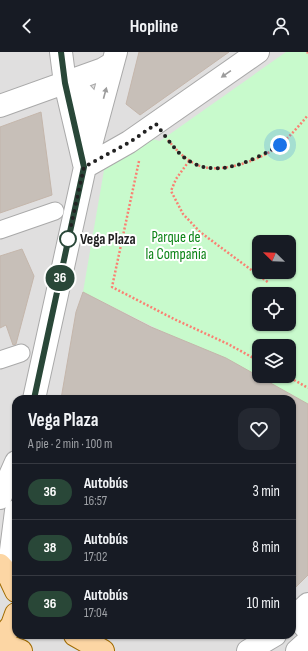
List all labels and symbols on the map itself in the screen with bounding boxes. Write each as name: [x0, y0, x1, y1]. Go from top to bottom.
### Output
one-way arrow: [221, 70, 231, 78]
one-way arrow: [102, 87, 108, 99]
your location: [270, 135, 290, 155]
park label: Parque de la Compañía: [146, 228, 207, 264]
marker: Vega Plaza: [59, 230, 77, 248]
place label: Vega Plaza: [80, 230, 136, 249]
north arrow: [252, 235, 296, 279]
line badge: 36: [42, 265, 78, 291]

